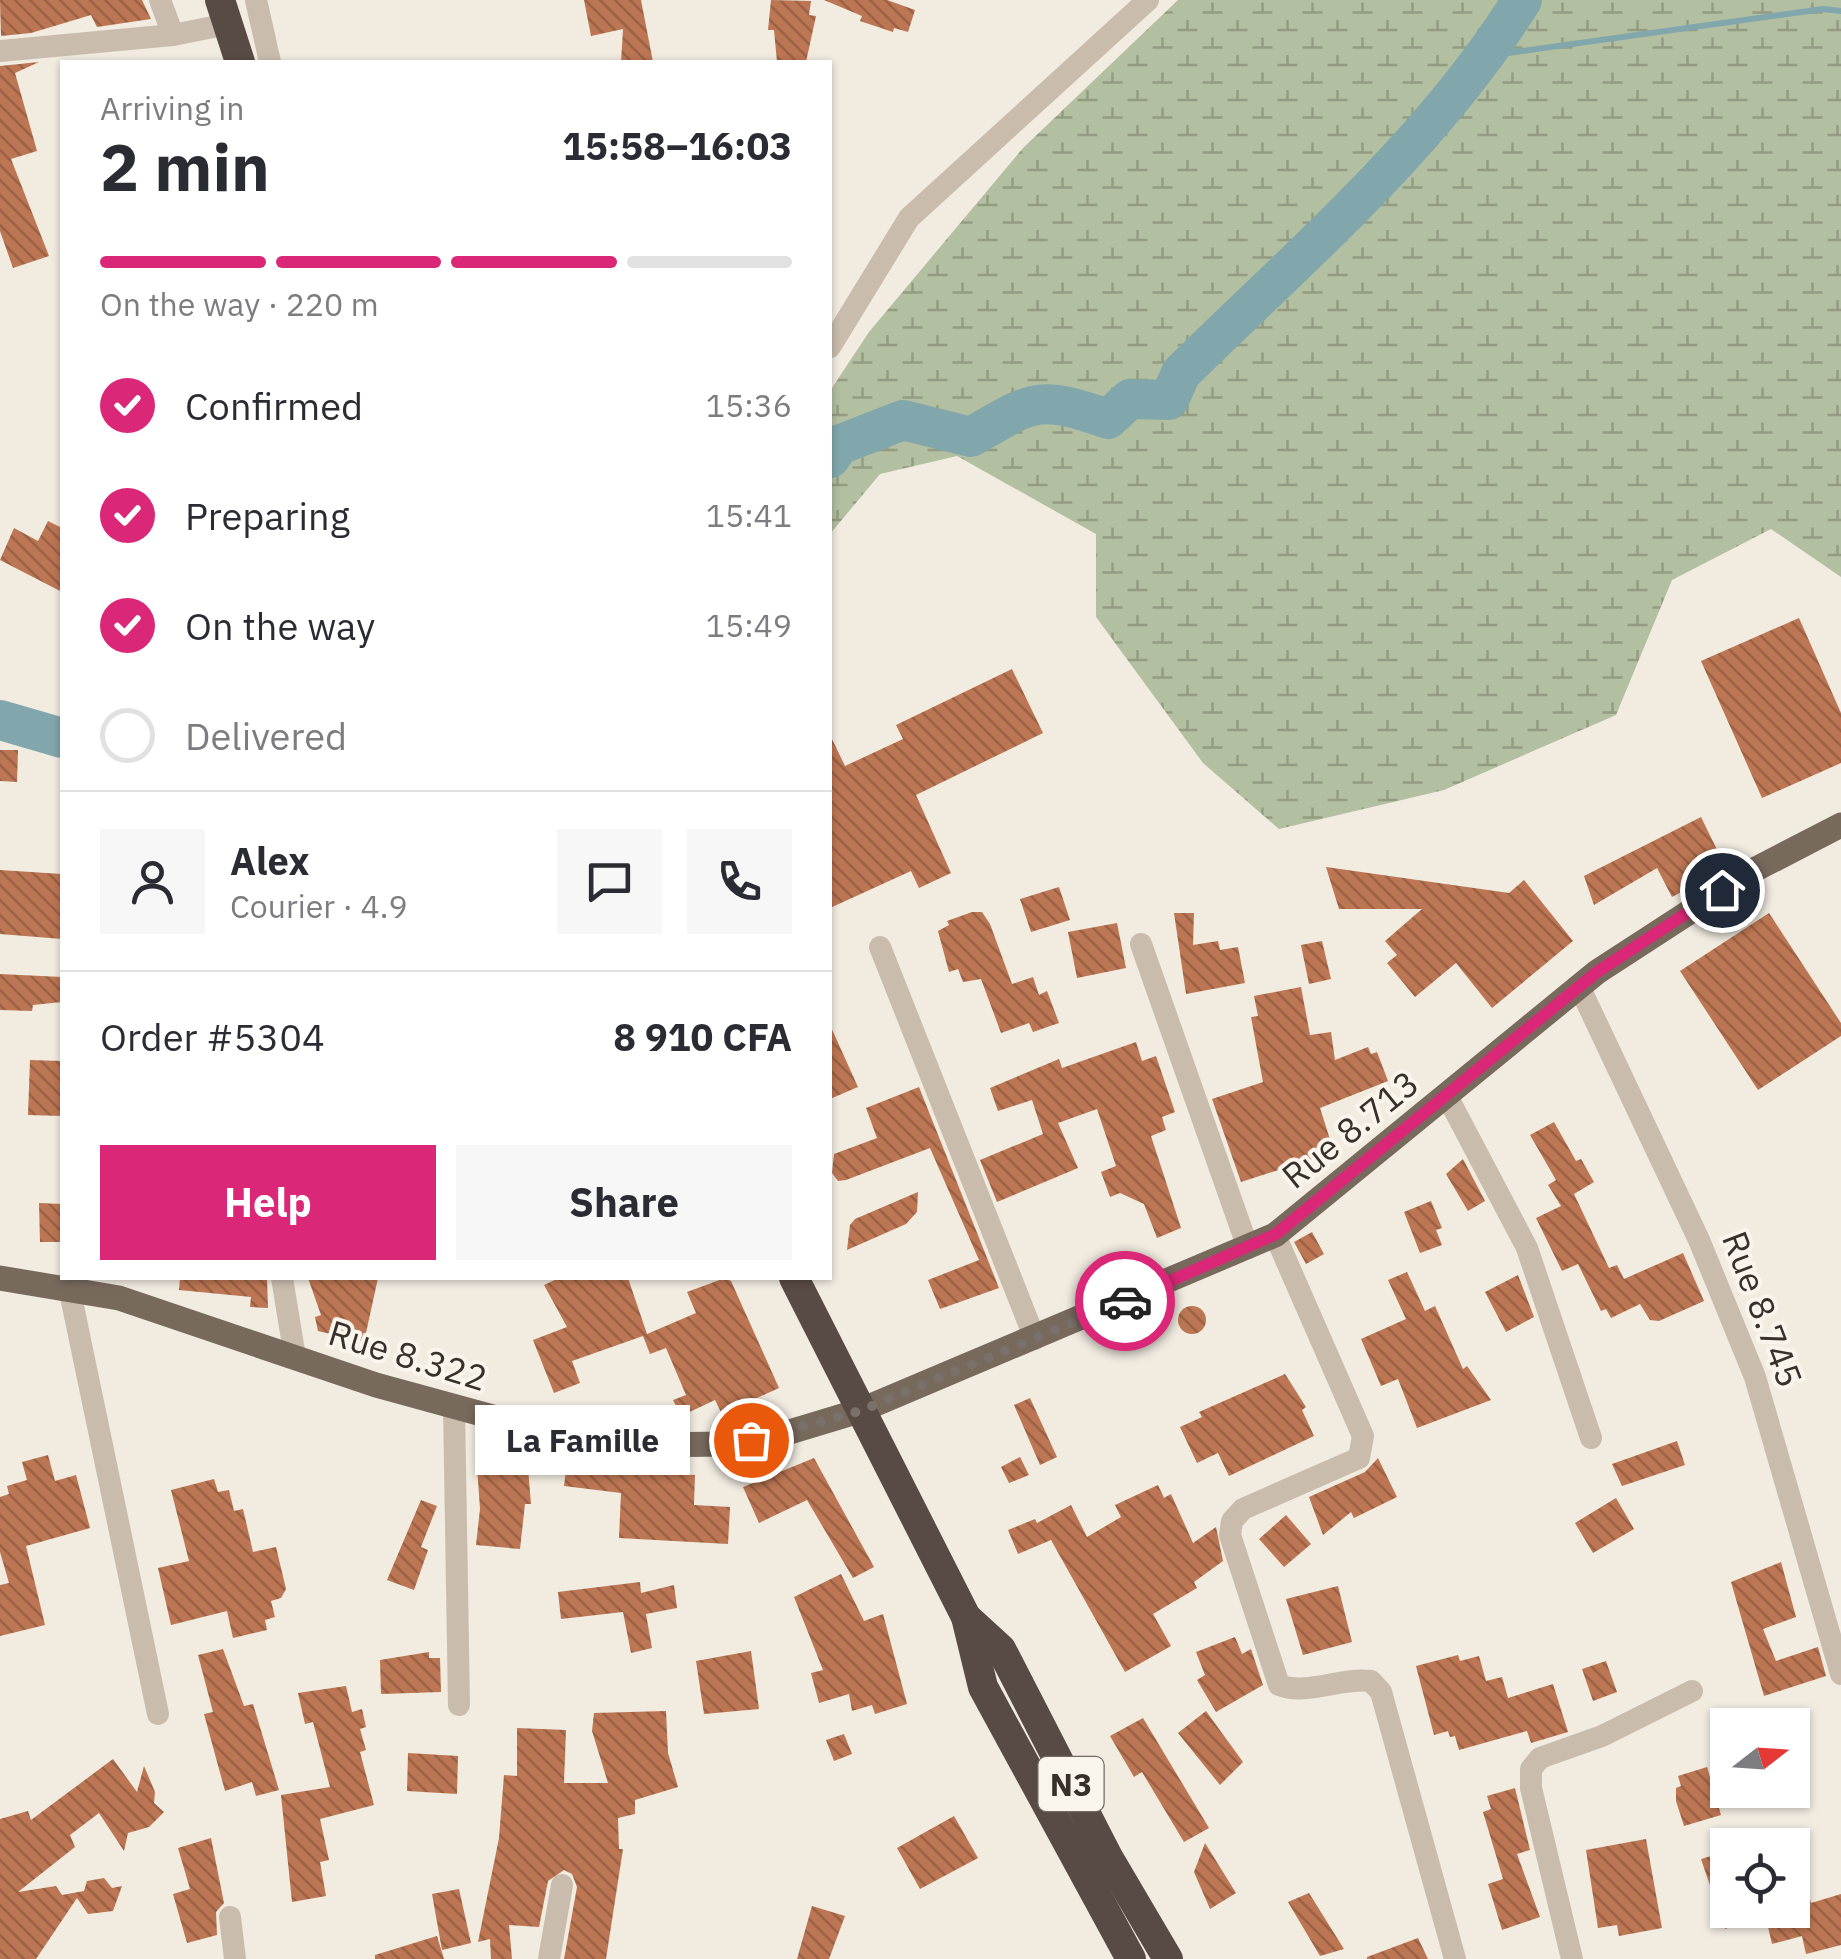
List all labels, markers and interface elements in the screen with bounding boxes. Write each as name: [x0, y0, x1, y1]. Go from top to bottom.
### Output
text: Arriving in: [100, 87, 245, 129]
text: 15:58–16:03: [562, 121, 792, 170]
text: 2 min: [100, 124, 270, 209]
text: On the way · 220 m: [100, 283, 379, 325]
icon: check: [100, 378, 155, 433]
text: Confirmed: [185, 381, 363, 430]
text: 15:36: [706, 384, 792, 426]
icon: check: [100, 488, 155, 543]
text: Preparing: [185, 491, 350, 540]
text: 15:41: [706, 494, 792, 536]
icon: check: [100, 598, 155, 653]
text: On the way: [185, 601, 375, 650]
text: 15:49: [706, 604, 792, 646]
text: Delivered: [185, 711, 347, 760]
button: person: [100, 829, 205, 934]
button: chat: [557, 829, 662, 934]
button: phone: [687, 829, 792, 934]
text: Alex: [230, 836, 310, 885]
pin: [1680, 848, 1765, 933]
icon: home: [1695, 863, 1750, 918]
text: Courier · 4.9: [230, 885, 408, 927]
text: Order #5304: [100, 1012, 325, 1061]
text: 8 910 CFA: [613, 1012, 792, 1061]
street label: Rue 8.713: [1272, 1060, 1428, 1198]
button: Help: [100, 1145, 436, 1260]
button: Share: [456, 1145, 792, 1260]
street label: Rue 8.745: [1712, 1225, 1814, 1393]
courier: [1075, 1251, 1175, 1351]
icon: car: [1098, 1274, 1153, 1329]
street label: Rue 8.322: [323, 1309, 493, 1401]
pin: [709, 1398, 794, 1483]
callout: La Famille: [476, 1405, 691, 1475]
icon: bag: [724, 1413, 779, 1468]
text: La Famille: [506, 1419, 659, 1461]
north arrow: [1710, 1708, 1810, 1808]
map controls: [1710, 1708, 1810, 1928]
road number: N3: [1038, 1757, 1104, 1811]
button: locate: [1710, 1828, 1810, 1928]

